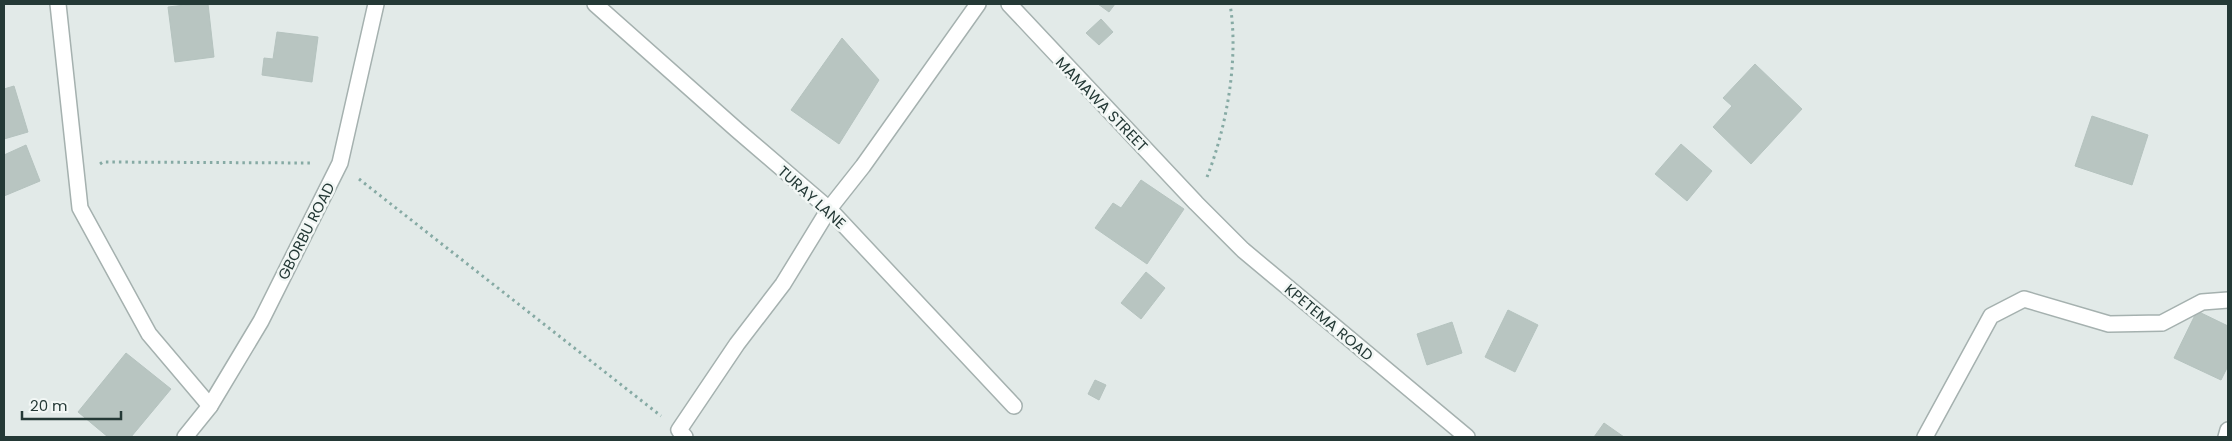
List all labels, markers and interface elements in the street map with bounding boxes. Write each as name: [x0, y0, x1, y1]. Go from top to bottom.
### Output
street label: MAMAWA STREET: [1051, 52, 1153, 156]
street label: TURAY LANE: [773, 161, 851, 233]
street label: GBORBU ROAD: [272, 179, 340, 283]
street label: KPETEMA ROAD: [1280, 279, 1378, 365]
scale bar: [22, 388, 121, 420]
text: 20 m: [30, 395, 68, 416]

